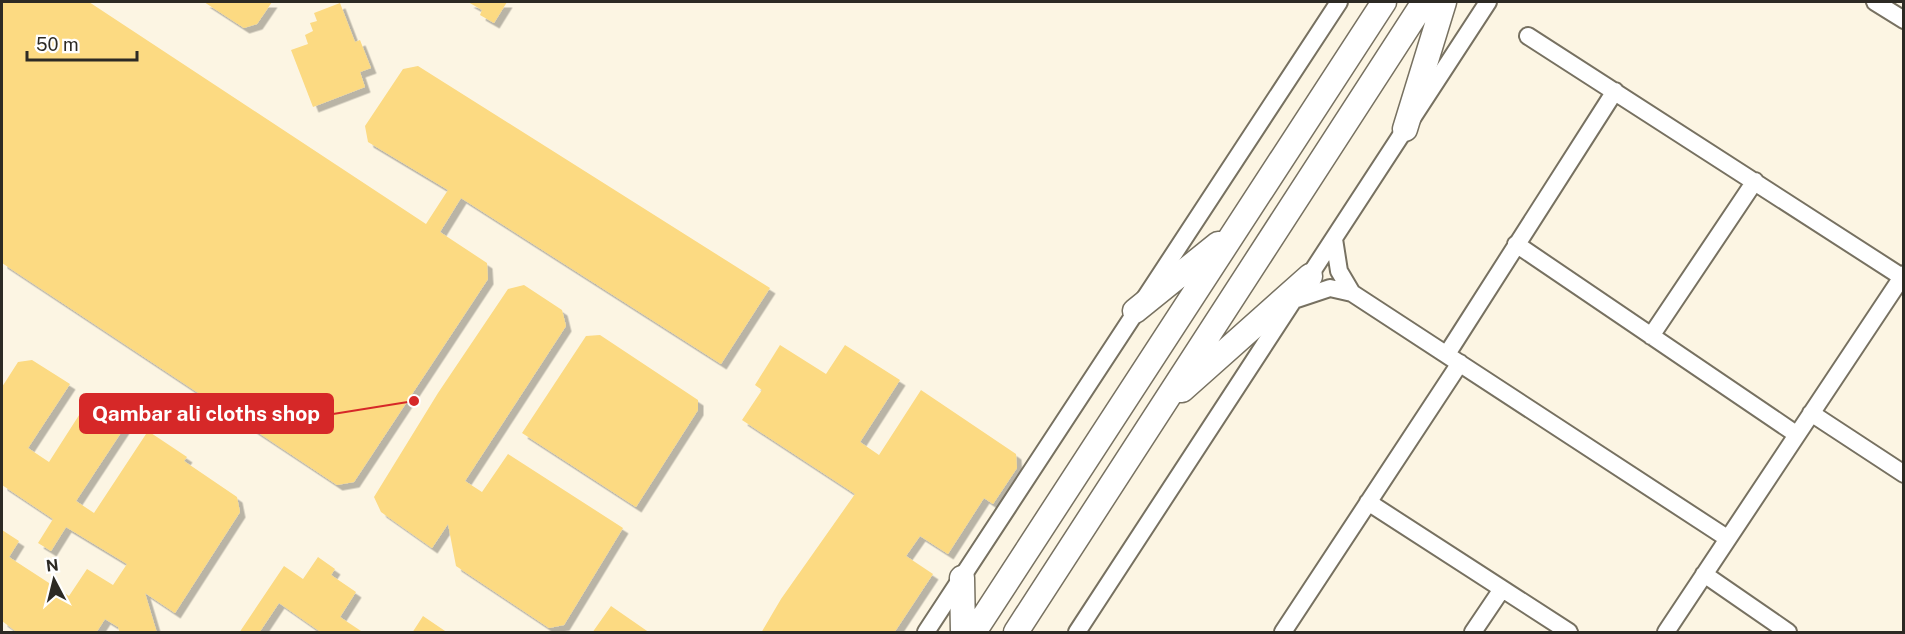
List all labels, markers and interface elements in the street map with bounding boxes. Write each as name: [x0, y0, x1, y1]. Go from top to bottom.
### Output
scale bar: [27, 24, 136, 62]
text: 50 m: [36, 34, 79, 55]
callout: Qambar ali cloths shop: [80, 394, 333, 433]
text: Qambar ali cloths shop: [92, 401, 320, 426]
north arrow: [24, 550, 84, 610]
text: N: [45, 555, 60, 576]

